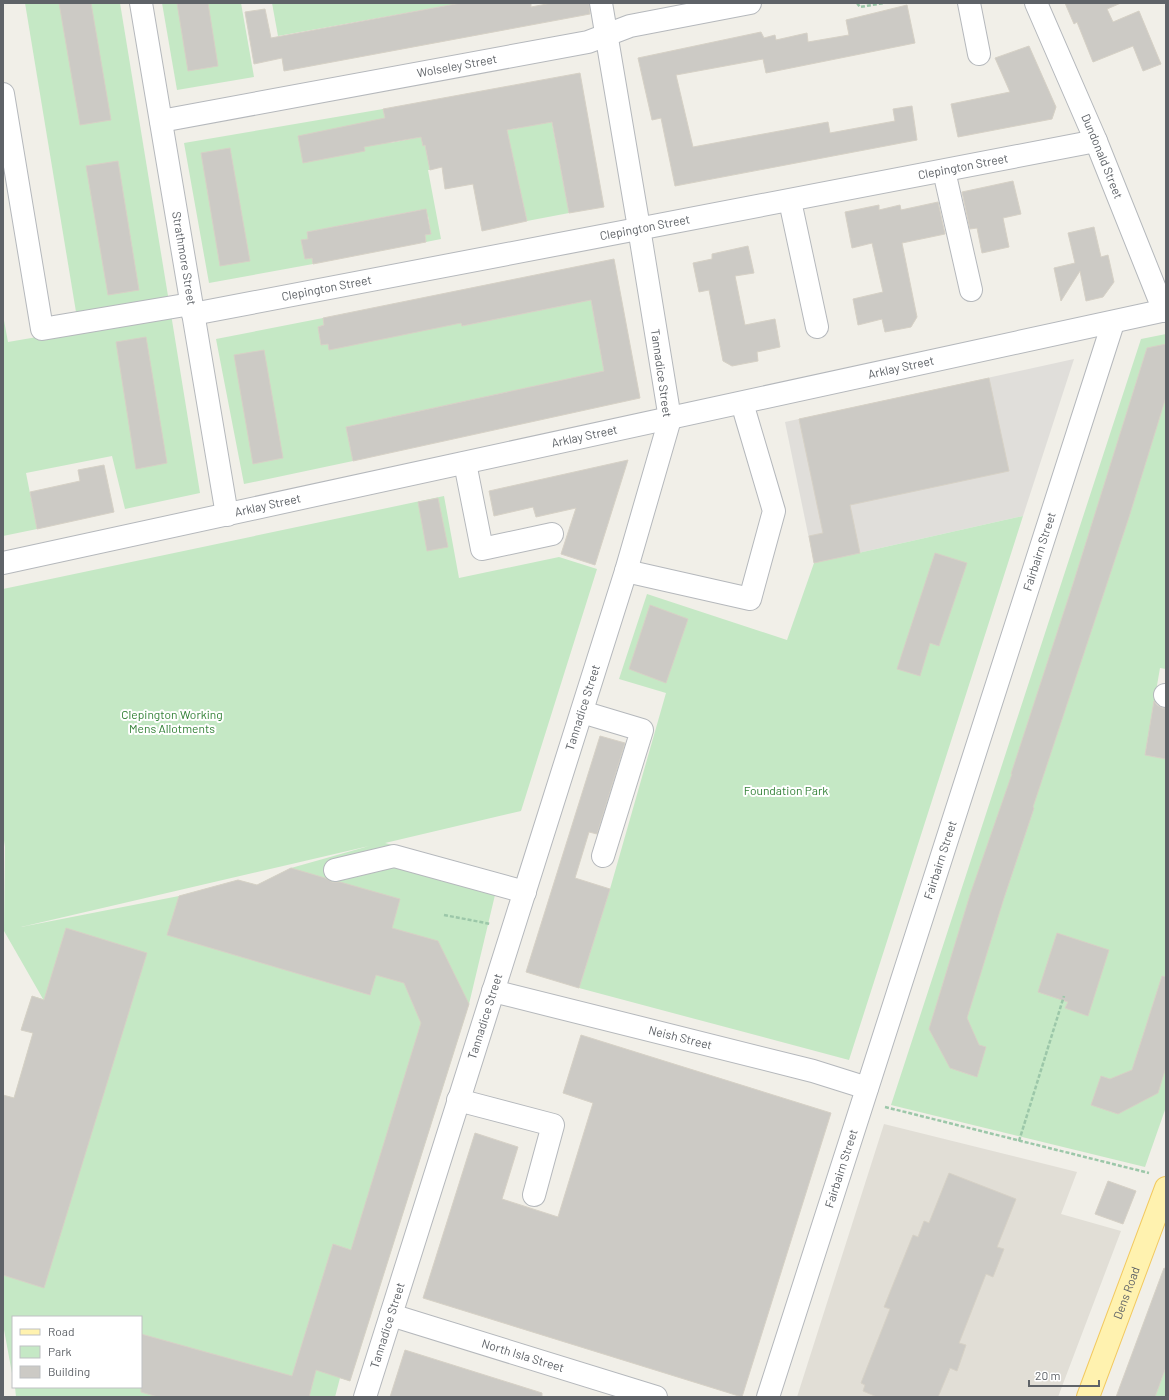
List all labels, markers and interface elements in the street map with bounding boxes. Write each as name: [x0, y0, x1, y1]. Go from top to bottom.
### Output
street label: Wolseley Street: [416, 51, 498, 80]
street label: Dundonald Street: [1079, 112, 1126, 201]
street label: Clepington Street: [917, 150, 1009, 181]
street label: Strathmore Street: [170, 210, 200, 306]
street label: Clepington Street: [598, 211, 691, 242]
street label: Clepington Street: [280, 272, 373, 303]
street label: Tannadice Street: [649, 328, 675, 418]
street label: Arklay Street: [866, 353, 935, 381]
street label: Arklay Street: [550, 422, 619, 450]
street label: Arklay Street: [233, 490, 302, 518]
street label: Fairbairn Street: [1019, 510, 1058, 592]
street label: Tannadice Street: [562, 663, 602, 752]
park label: Clepington Working Mens Allotments: [121, 707, 223, 735]
park label: Foundation Park: [744, 783, 828, 797]
street label: Fairbairn Street: [920, 819, 959, 901]
street label: Tannadice Street: [464, 972, 504, 1061]
street label: Neish Street: [647, 1022, 714, 1052]
street label: Fairbairn Street: [821, 1127, 860, 1209]
street label: Dens Road: [1110, 1264, 1142, 1321]
street label: Tannadice Street: [367, 1280, 407, 1370]
legend: [12, 1316, 142, 1388]
text: Road: [48, 1324, 75, 1338]
street label: North Isla Street: [480, 1336, 566, 1374]
text: Park: [48, 1344, 72, 1358]
scale bar: [1029, 1362, 1099, 1388]
text: Building: [48, 1364, 90, 1378]
text: 20 m: [1035, 1368, 1061, 1382]

